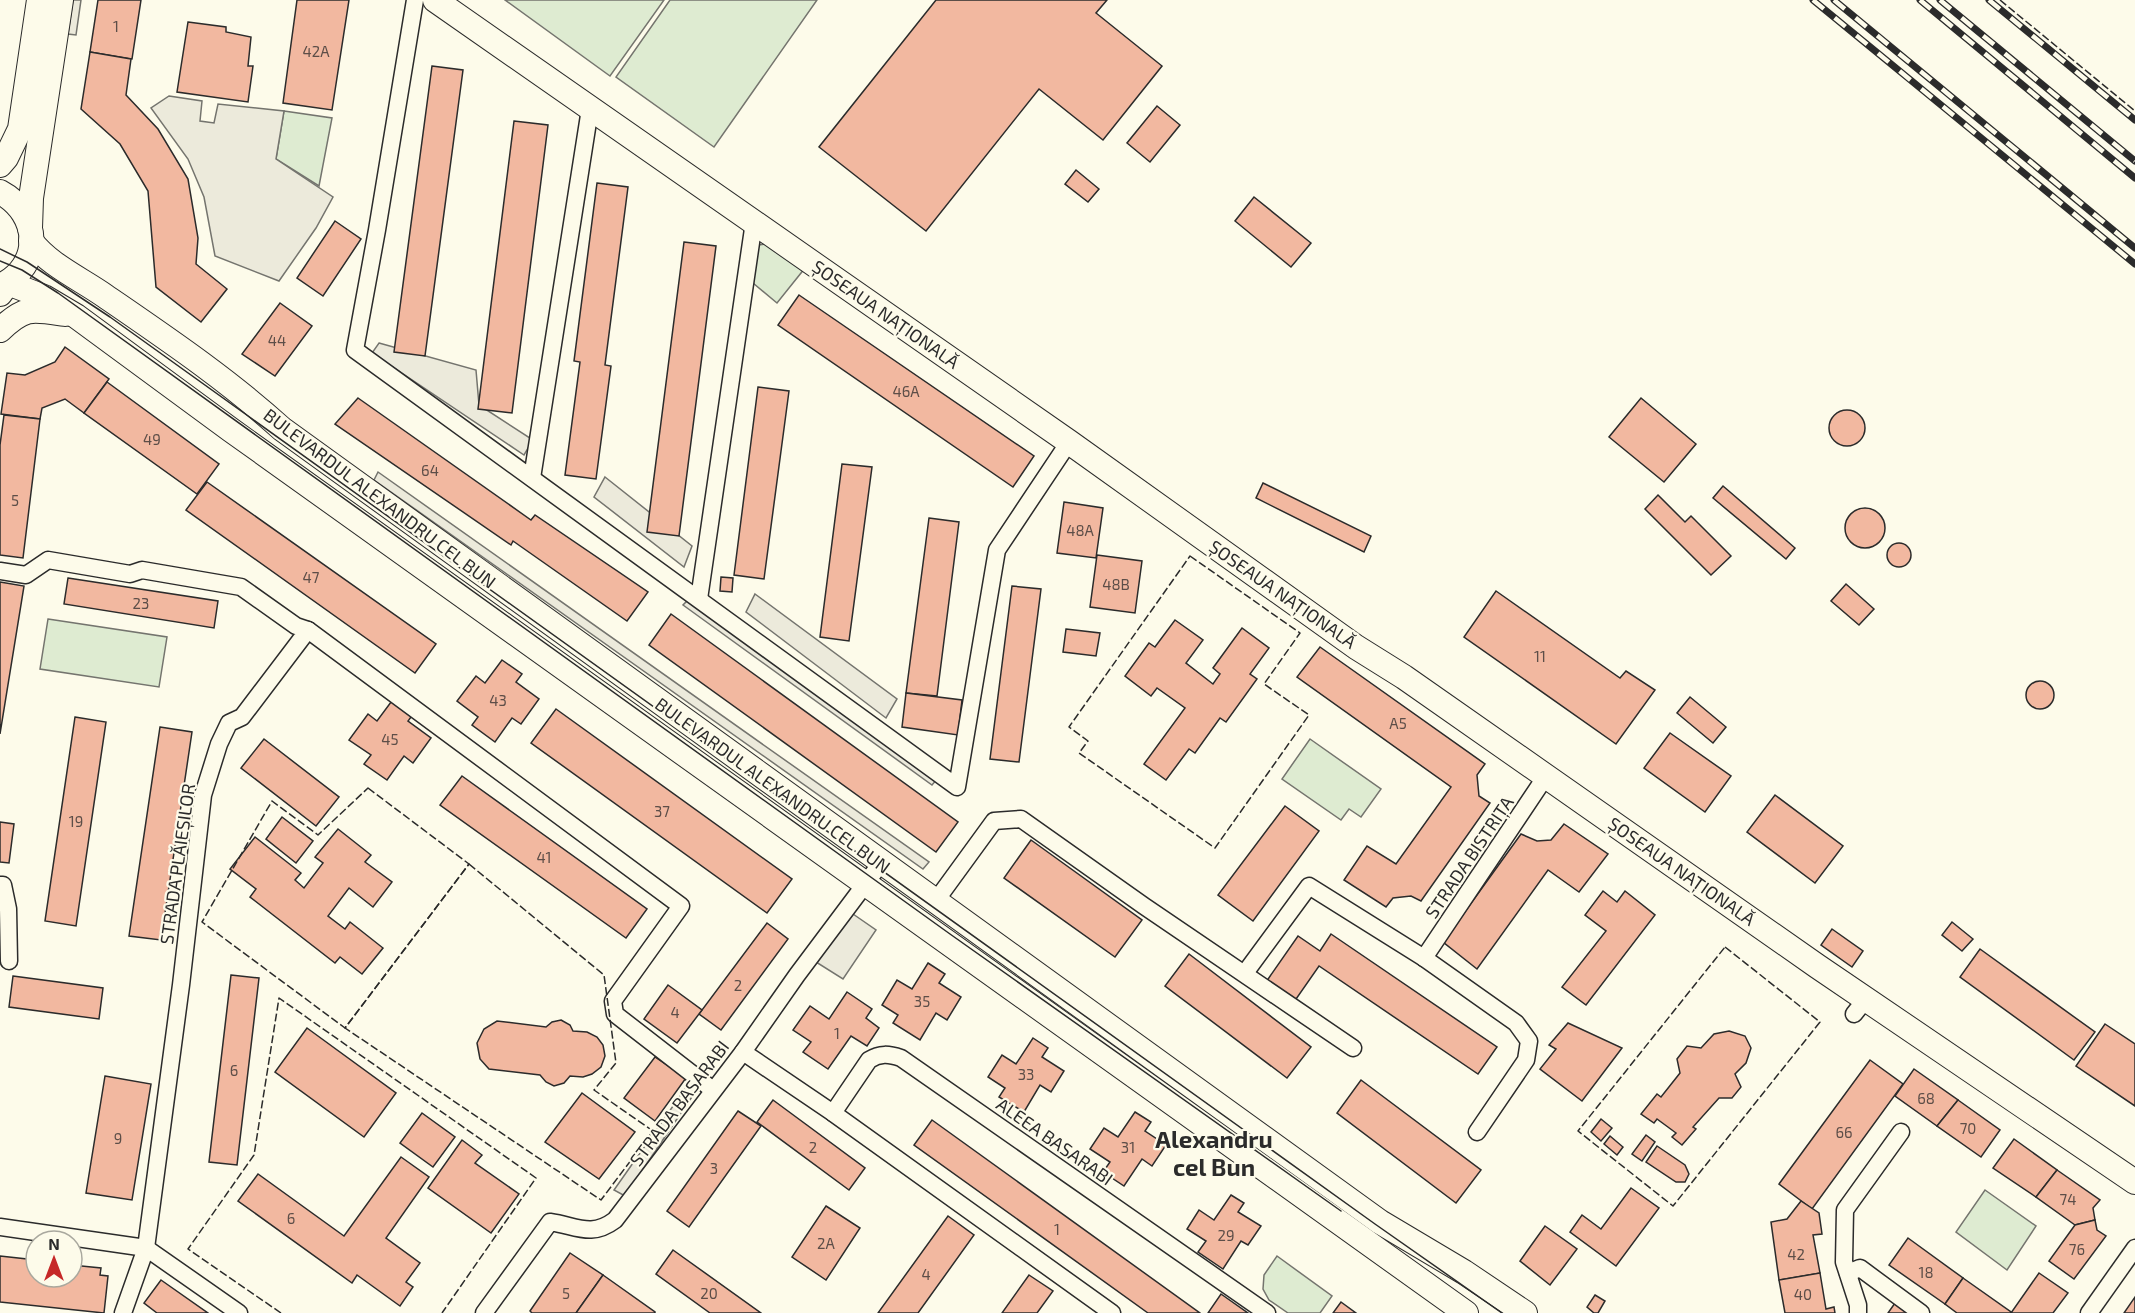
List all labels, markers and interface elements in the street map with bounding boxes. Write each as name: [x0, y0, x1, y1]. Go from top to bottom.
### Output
house number: 1: [113, 17, 119, 35]
house number: 42A: [303, 42, 330, 60]
street label: ȘOSEAUA NAȚIONALĂ: [808, 255, 964, 374]
house number: 44: [268, 331, 286, 349]
house number: 46A: [892, 382, 920, 400]
street label: BULEVARDUL ALEXANDRU CEL BUN: [260, 403, 500, 593]
house number: 49: [143, 430, 161, 448]
house number: 64: [421, 461, 439, 479]
house number: 5: [11, 491, 19, 509]
house number: 48A: [1066, 521, 1094, 539]
street label: ȘOSEAUA NAȚIONALĂ: [1205, 535, 1361, 654]
house number: 47: [303, 568, 320, 586]
house number: 48B: [1102, 575, 1130, 593]
house number: 23: [133, 594, 149, 612]
house number: 11: [1534, 647, 1546, 665]
house number: 43: [489, 691, 507, 709]
street label: BULEVARDUL ALEXANDRU CEL BUN: [651, 692, 895, 878]
house number: A5: [1389, 714, 1407, 732]
house number: 45: [381, 730, 399, 748]
street label: STRADA PLĂIEȘILOR: [155, 782, 200, 946]
street label: STRADA BISTRIȚA: [1420, 791, 1519, 923]
house number: 37: [654, 802, 670, 820]
house number: 19: [69, 812, 83, 830]
street label: ȘOSEAUA NAȚIONALĂ: [1604, 812, 1760, 931]
house number: 41: [536, 848, 552, 866]
house number: 2: [734, 976, 742, 994]
house number: 35: [914, 992, 930, 1010]
house number: 4: [670, 1003, 680, 1021]
house number: 1: [834, 1024, 840, 1042]
street label: STRADA BASARABI: [625, 1036, 733, 1170]
house number: 6: [230, 1061, 238, 1079]
house number: 33: [1018, 1065, 1034, 1083]
house number: 68: [1917, 1089, 1935, 1107]
street label: ALEEA BASARABI: [992, 1093, 1118, 1189]
house number: 70: [1960, 1119, 1976, 1137]
house number: 66: [1835, 1123, 1853, 1141]
district label: Alexandru cel Bun: [1155, 1124, 1273, 1181]
house number: 9: [114, 1129, 122, 1147]
house number: 2: [809, 1138, 817, 1156]
house number: 31: [1121, 1138, 1135, 1156]
house number: 3: [710, 1159, 718, 1177]
house number: 74: [2060, 1190, 2076, 1208]
house number: 6: [287, 1209, 295, 1227]
house number: 1: [1054, 1220, 1060, 1238]
house number: 29: [1217, 1226, 1235, 1244]
north arrow: [24, 1229, 84, 1289]
text: N: [48, 1234, 60, 1253]
house number: 2A: [817, 1234, 836, 1252]
house number: 76: [2069, 1240, 2085, 1258]
house number: 42: [1787, 1245, 1805, 1263]
house number: 18: [1918, 1263, 1934, 1281]
house number: 4: [921, 1265, 931, 1283]
house number: 5: [562, 1284, 570, 1302]
house number: 20: [700, 1284, 718, 1302]
house number: 40: [1794, 1285, 1812, 1303]

